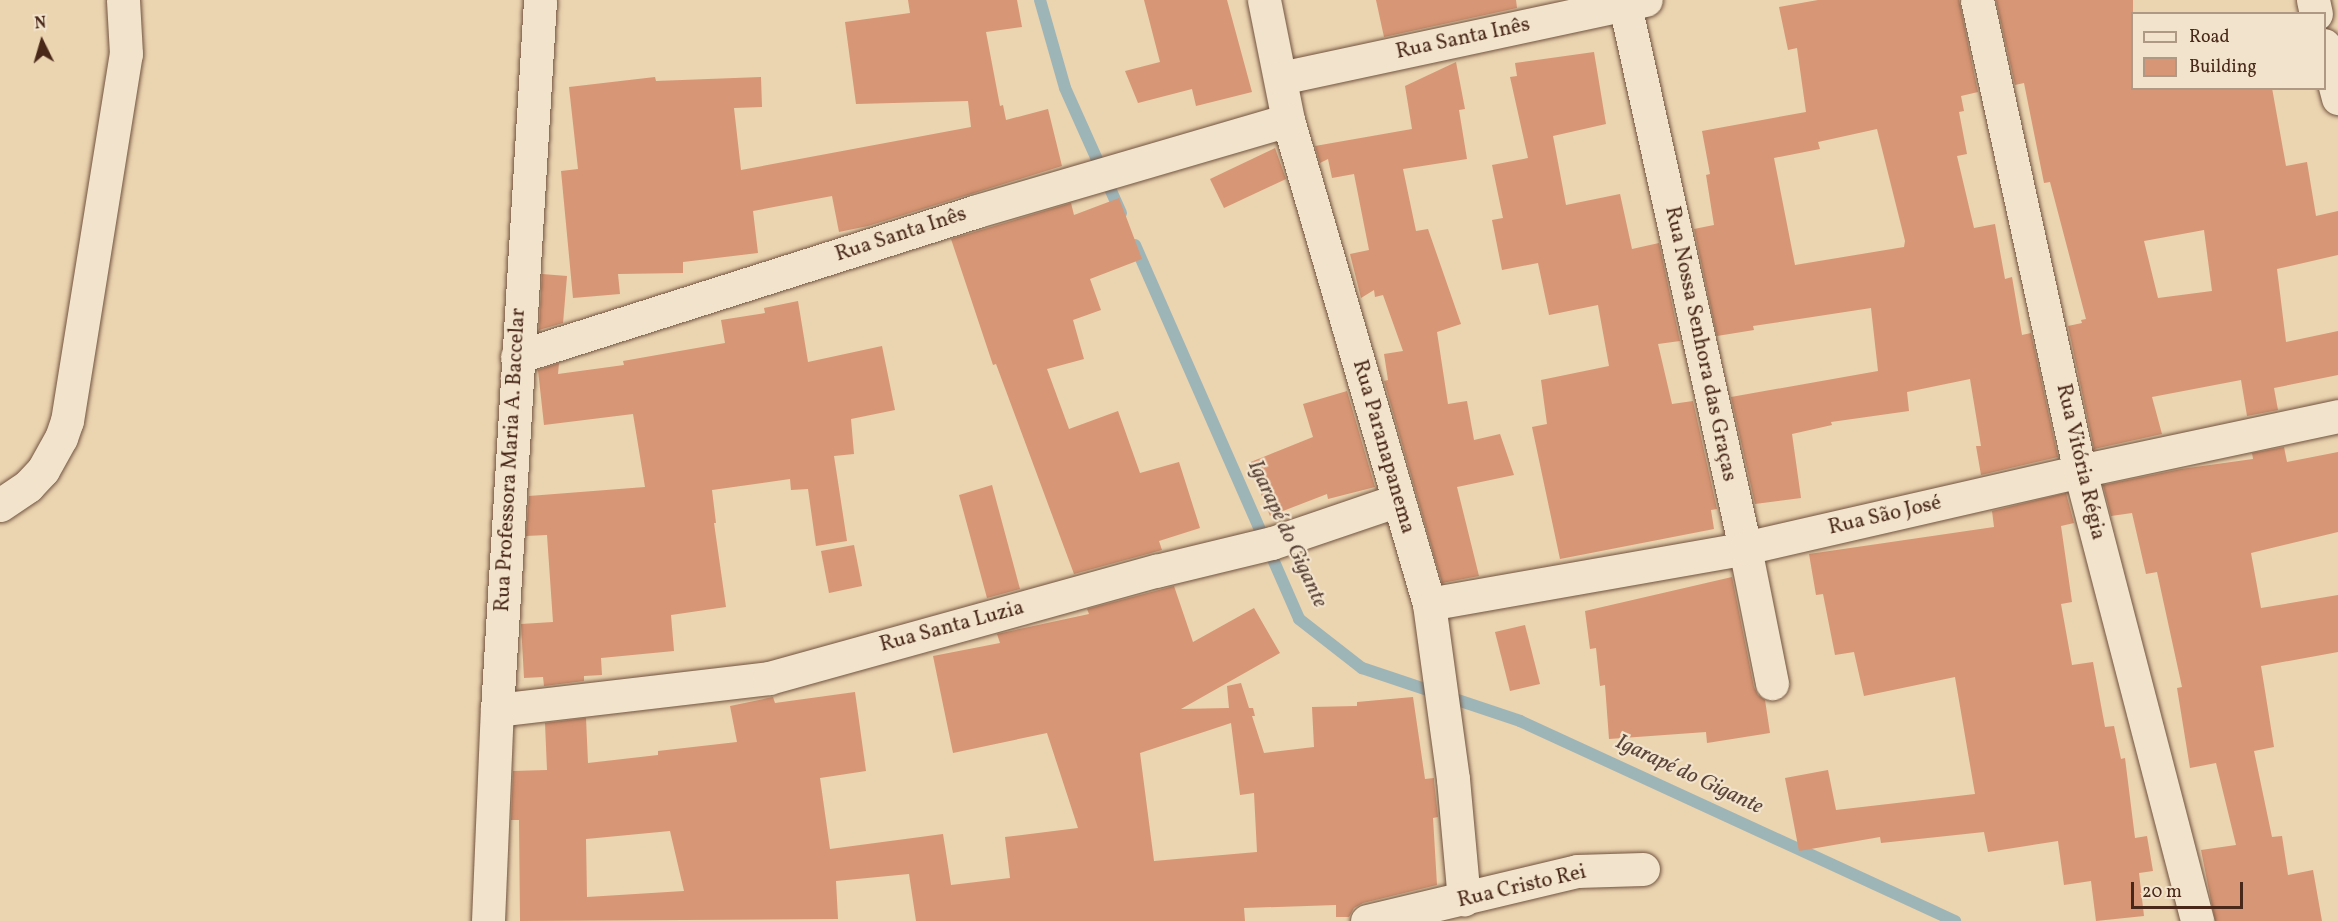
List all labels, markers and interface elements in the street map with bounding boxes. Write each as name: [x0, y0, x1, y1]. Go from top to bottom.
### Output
north arrow: [12, 12, 72, 72]
street label: Rua Santa Inês: [1394, 12, 1532, 66]
legend: [2131, 12, 2326, 90]
text: N: [34, 13, 47, 36]
text: Road: [2189, 25, 2230, 50]
text: Building: [2189, 55, 2257, 80]
street label: Rua Santa Inês: [832, 202, 970, 268]
street label: Rua Nossa Senhora das Graças: [1659, 204, 1741, 484]
street label: Rua Professora Maria A. Baccelar: [490, 307, 532, 613]
street label: Rua Paranapanema: [1346, 357, 1420, 537]
street label: Rua Vitória Régia: [2050, 381, 2110, 543]
water label: Igarapé do Gigante: [1241, 456, 1333, 612]
street label: Rua São José: [1826, 491, 1944, 541]
street label: Rua Santa Luzia: [877, 596, 1027, 658]
water label: Igarapé do Gigante: [1611, 729, 1767, 821]
street label: Rua Cristo Rei: [1455, 860, 1589, 914]
scale bar: [2134, 870, 2246, 908]
text: 20 m: [2142, 880, 2182, 905]

